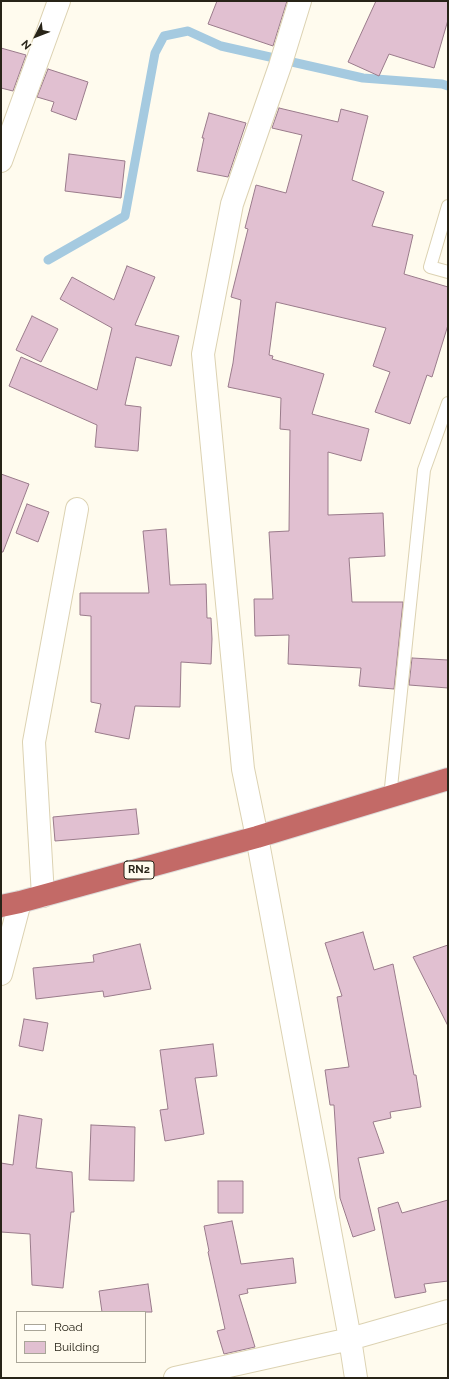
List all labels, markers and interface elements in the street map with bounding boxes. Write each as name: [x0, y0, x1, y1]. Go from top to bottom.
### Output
north arrow: [16, 16, 56, 56]
text: N: [19, 37, 34, 52]
road number: RN2: [124, 861, 154, 879]
legend: [16, 1311, 146, 1363]
text: Road: [54, 1320, 83, 1334]
text: Building: [54, 1340, 100, 1354]

